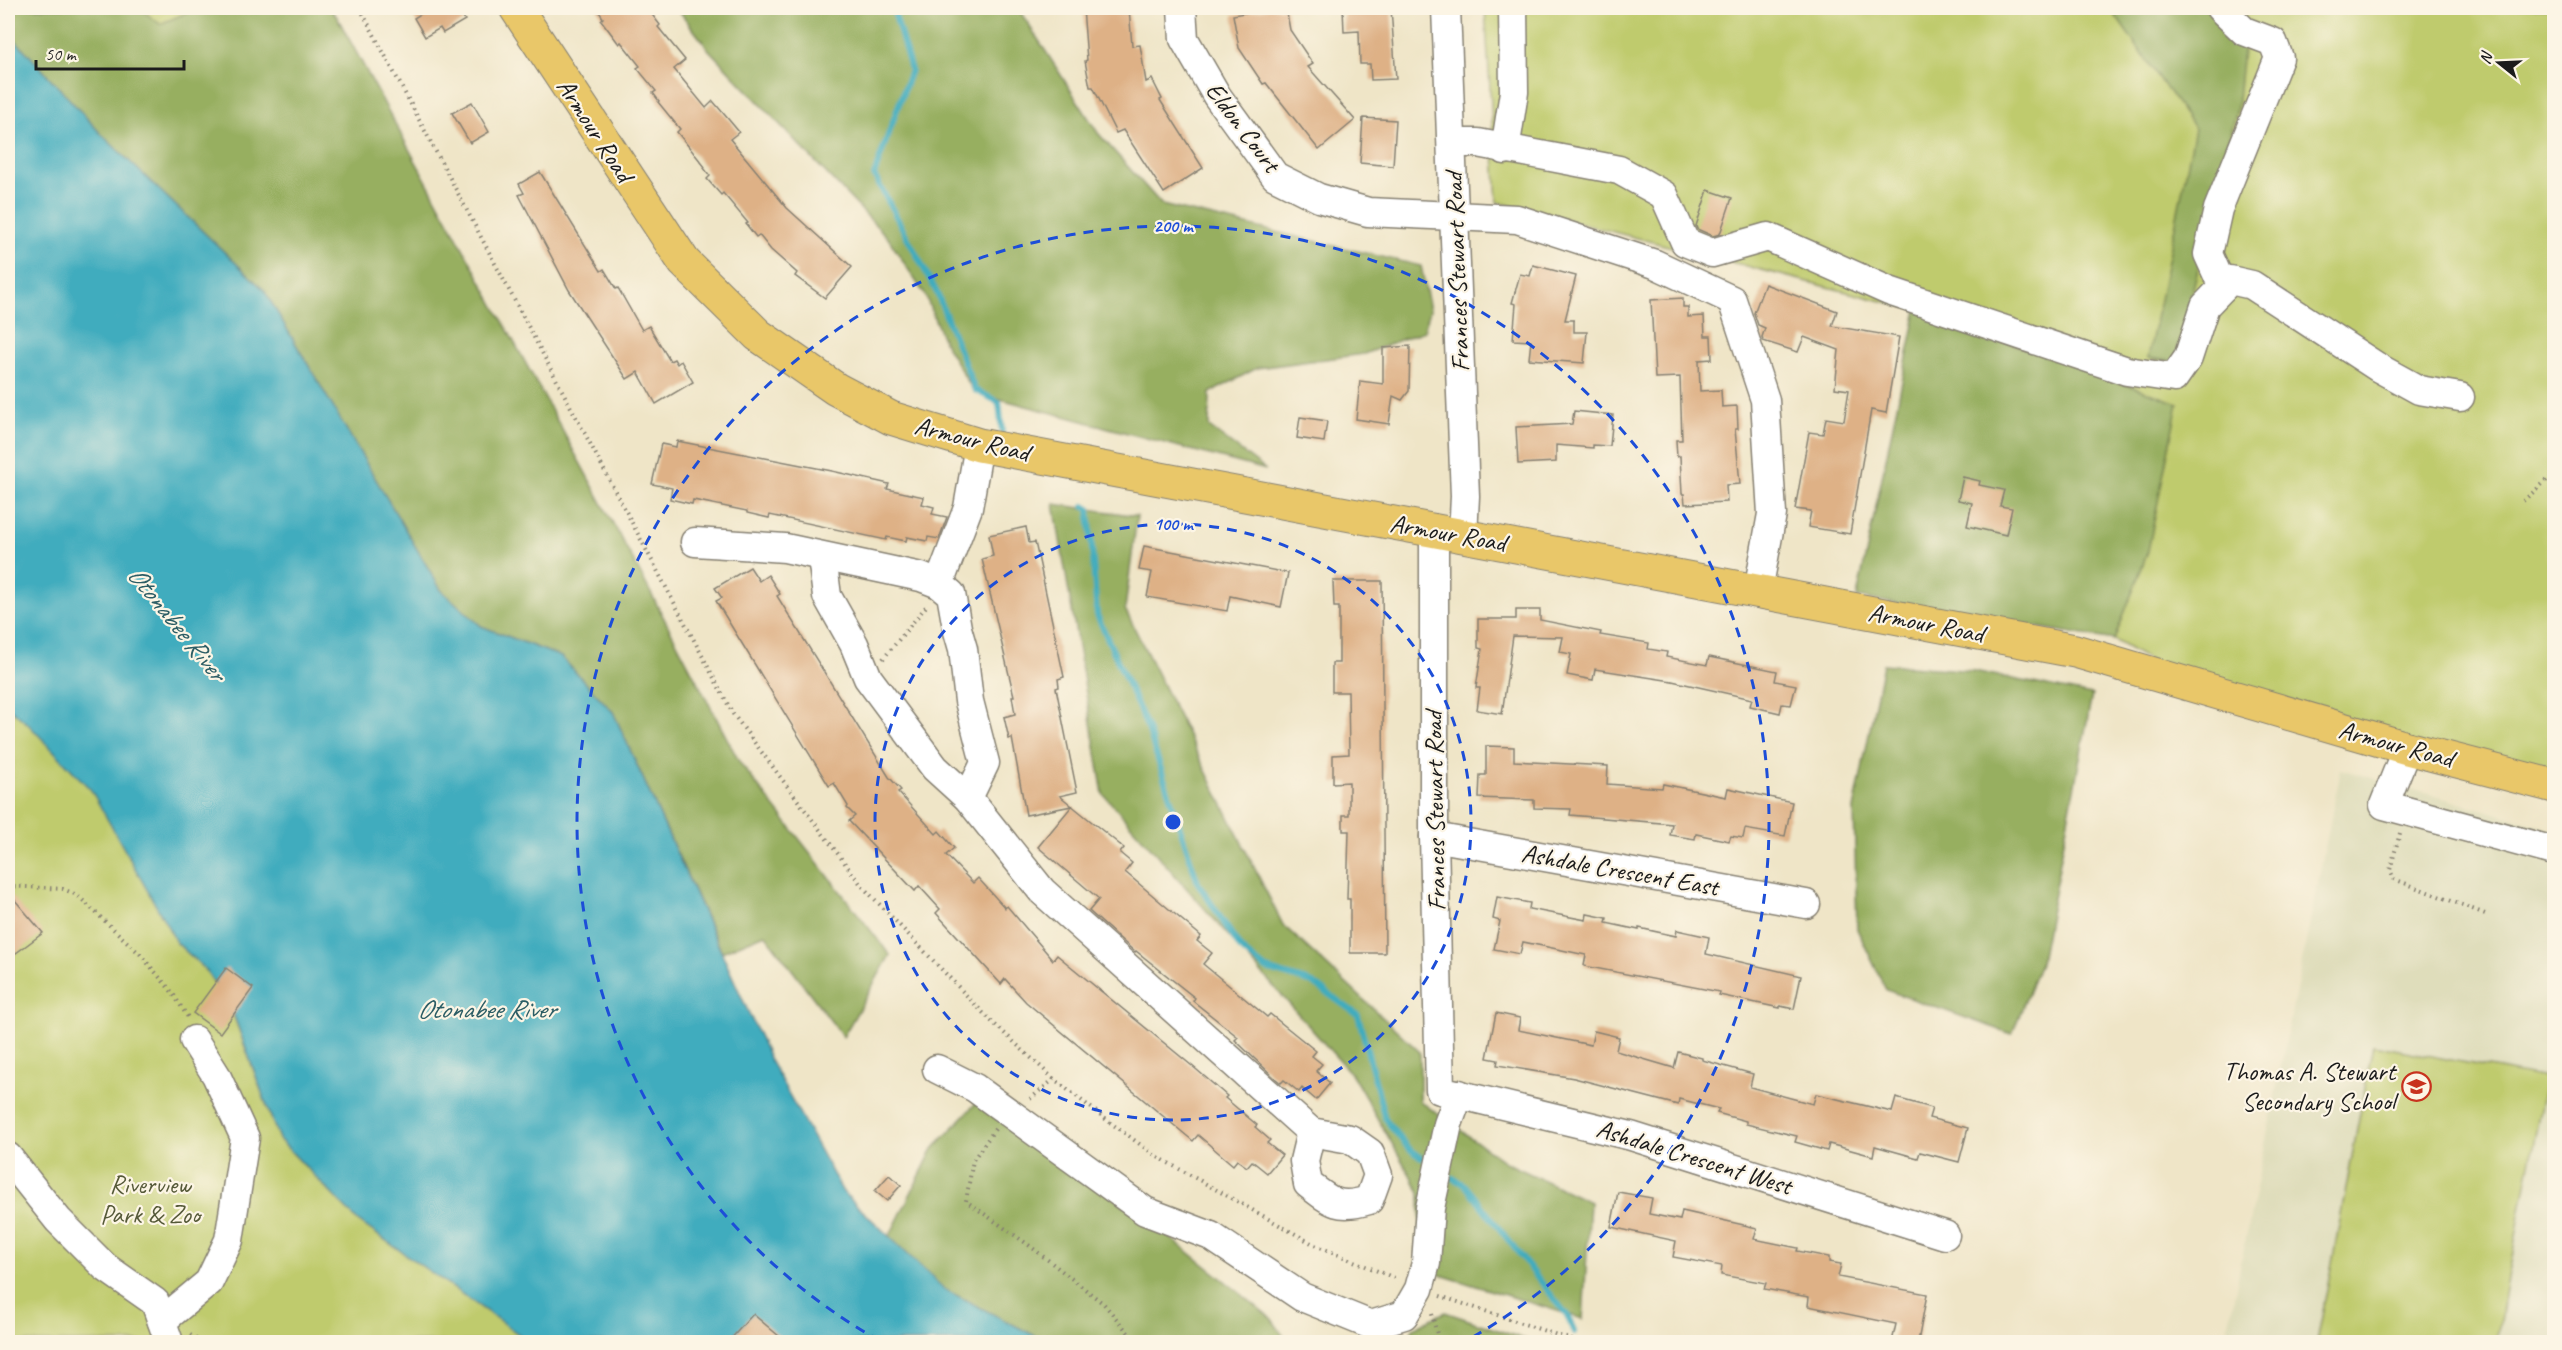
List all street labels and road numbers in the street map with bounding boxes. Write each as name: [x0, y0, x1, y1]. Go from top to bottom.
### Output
street label: Armour Road: [549, 72, 643, 191]
street label: Eldon Court: [1198, 75, 1289, 181]
street label: Frances Stewart Road: [1437, 168, 1477, 372]
street label: Armour Road: [911, 409, 1036, 470]
street label: Armour Road: [1388, 507, 1512, 560]
street label: Armour Road: [1865, 596, 1990, 651]
street label: Frances Stewart Road: [1417, 707, 1453, 911]
street label: Armour Road: [2335, 713, 2460, 776]
street label: Ashdale Crescent East: [1519, 836, 1723, 904]
street label: Ashdale Crescent West: [1593, 1112, 1798, 1203]

